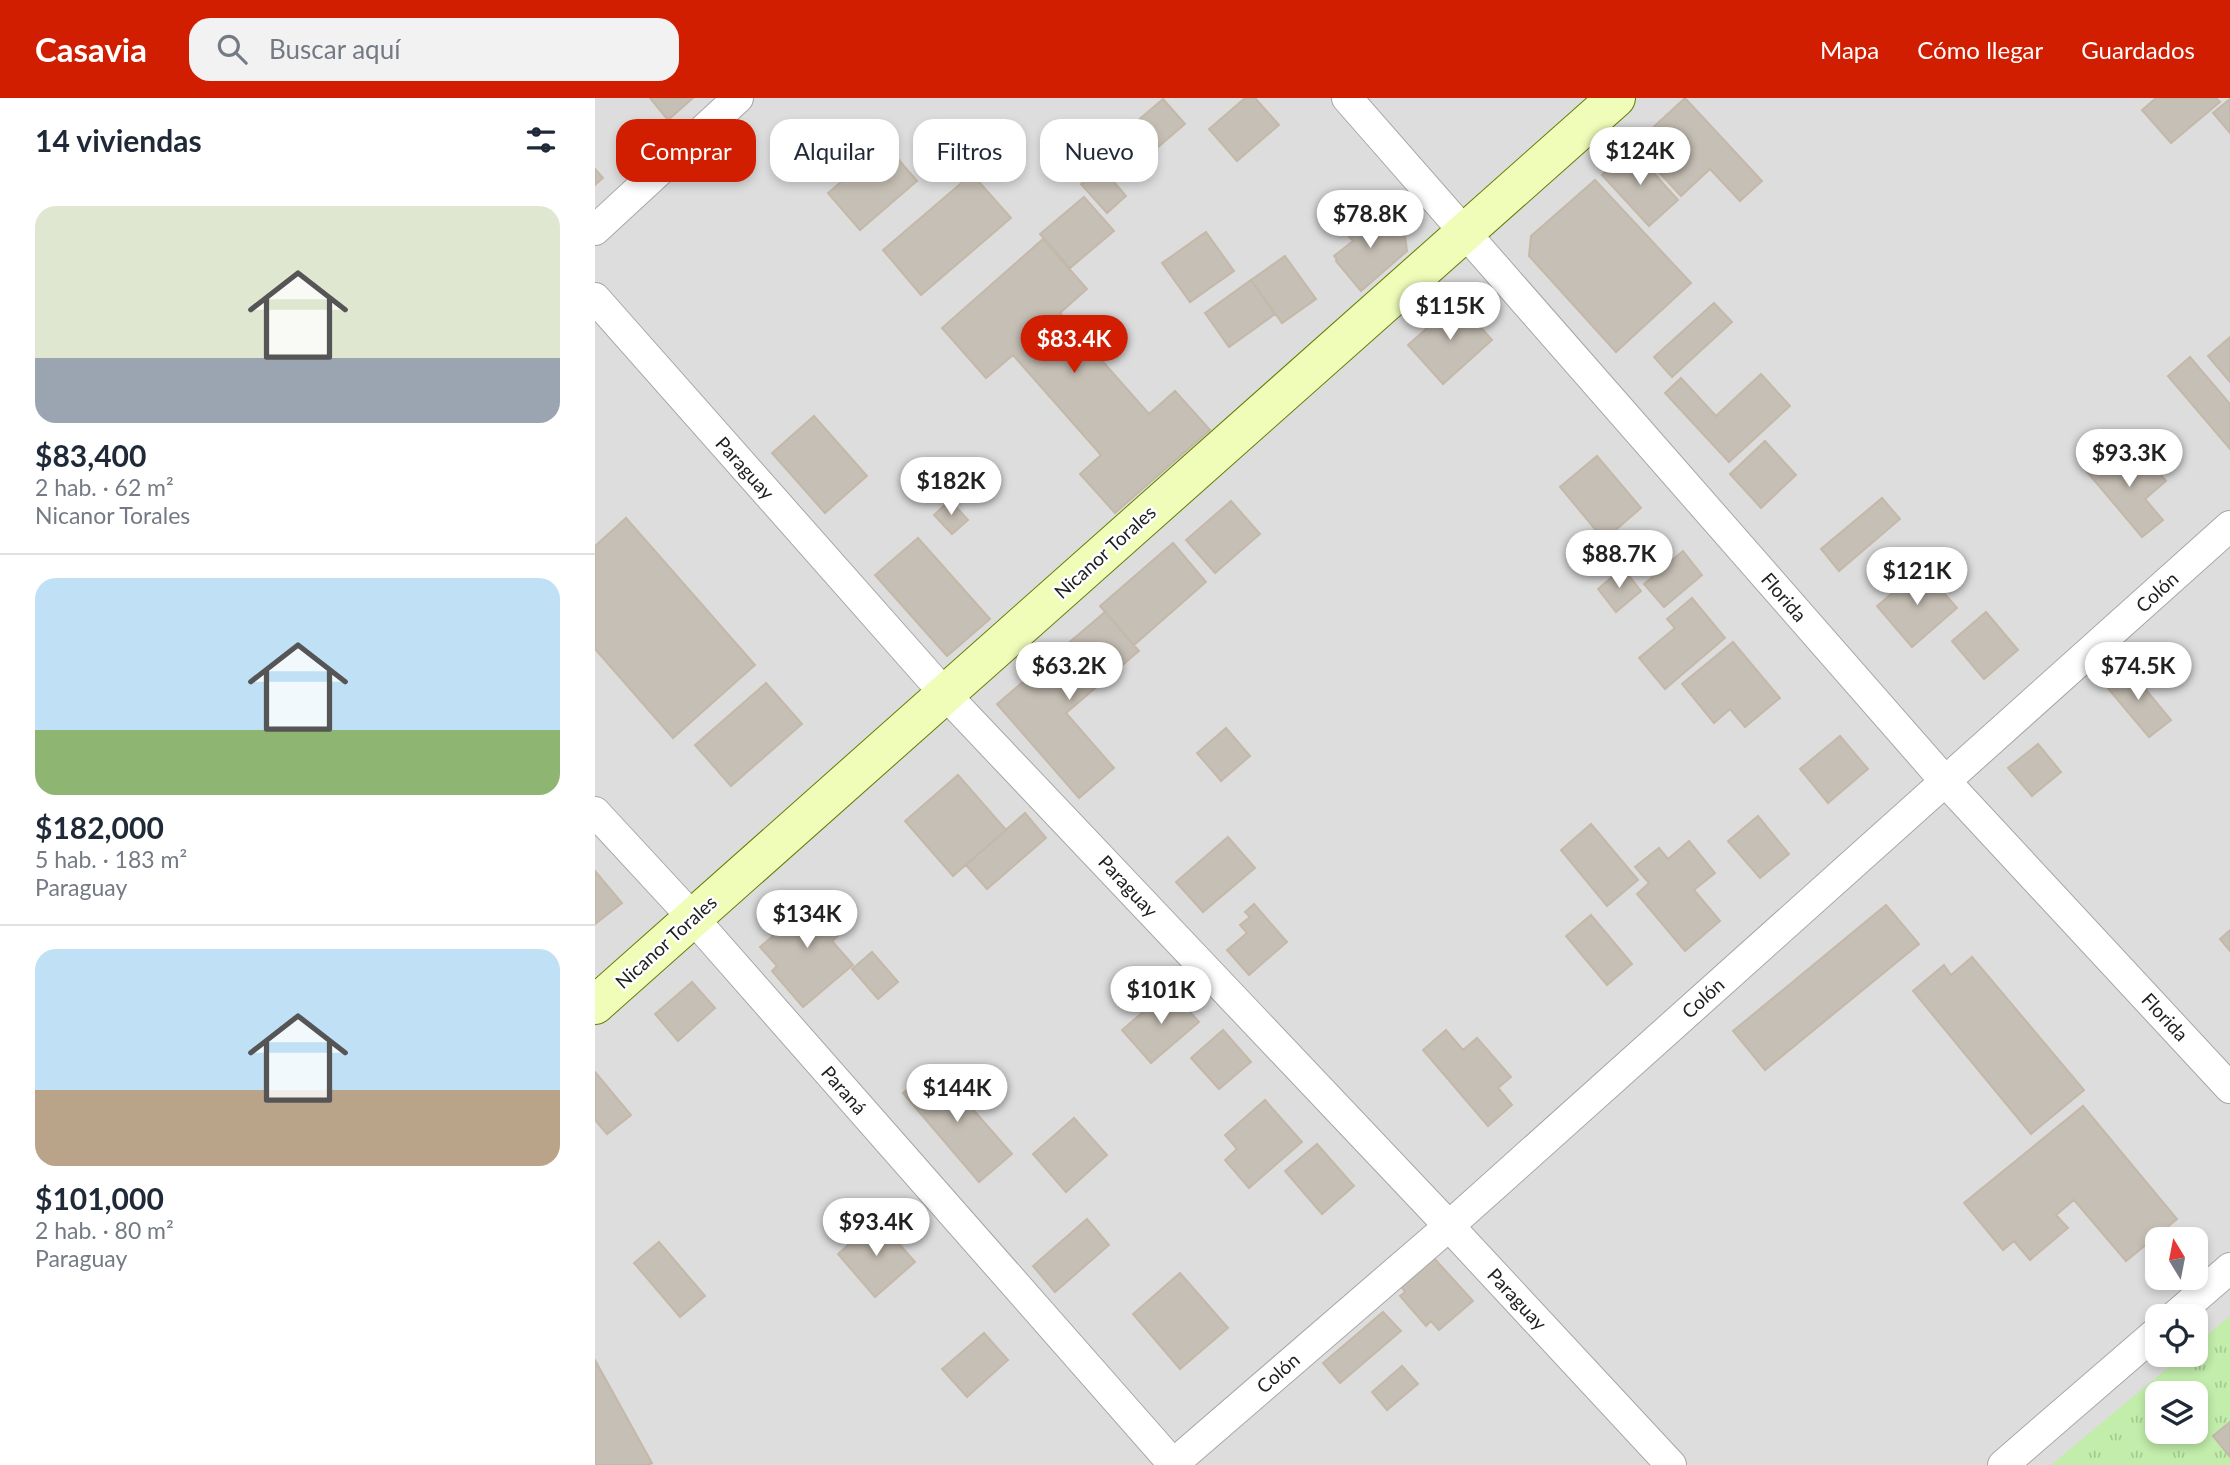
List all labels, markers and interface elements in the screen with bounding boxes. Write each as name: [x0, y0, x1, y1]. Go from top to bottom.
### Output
search box: [189, 18, 679, 81]
text: Casavia: [35, 29, 147, 69]
icon: search: [213, 30, 251, 68]
text: Buscar aquí: [269, 33, 400, 65]
text: Mapa: [1820, 35, 1879, 64]
text: Cómo llegar: [1917, 35, 2043, 64]
text: Guardados: [2081, 35, 2195, 64]
chip: Comprar: [616, 119, 756, 182]
chip: Alquilar: [770, 119, 899, 182]
chip: Filtros: [913, 119, 1026, 182]
chip: Nuevo: [1040, 119, 1158, 182]
icon: filters: [522, 121, 560, 159]
text: 14 viviendas: [35, 122, 202, 158]
pin: $124K: [1591, 127, 1689, 187]
text: $124K: [1605, 136, 1675, 164]
pin: $78.8K: [1313, 190, 1427, 250]
text: $78.8K: [1333, 199, 1407, 227]
icon: home: [235, 252, 361, 378]
pin: $115K: [1401, 282, 1499, 342]
text: $115K: [1415, 291, 1485, 319]
pin: $83.4K: [1017, 316, 1131, 375]
text: $83.4K: [1037, 324, 1111, 352]
pin: $93.3K: [2072, 430, 2186, 489]
street label: Paraguay: [711, 432, 780, 504]
text: $83,400: [35, 437, 146, 473]
text: $93.3K: [2092, 438, 2166, 466]
pin: $182K: [902, 458, 1000, 517]
text: $182K: [916, 466, 986, 494]
text: 2 hab. · 62 m²: [35, 473, 174, 501]
street label: Nicanor Torales: [1049, 500, 1160, 603]
text: Nicanor Torales: [35, 501, 190, 529]
pin: $88.7K: [1562, 531, 1676, 590]
text: $88.7K: [1582, 539, 1656, 567]
pin: $121K: [1868, 547, 1966, 607]
text: $121K: [1882, 556, 1952, 584]
street label: Florida: [1757, 567, 1812, 626]
street label: Colón: [2131, 567, 2183, 617]
icon: home: [235, 624, 361, 750]
pin: $63.2K: [1012, 642, 1126, 702]
pin: $74.5K: [2081, 642, 2195, 702]
text: $63.2K: [1032, 651, 1106, 679]
text: $74.5K: [2101, 651, 2175, 679]
text: $182,000: [35, 809, 164, 845]
text: 5 hab. · 183 m²: [35, 845, 187, 873]
street label: Paraguay: [1094, 850, 1163, 922]
text: Paraguay: [35, 873, 127, 901]
street label: Nicanor Torales: [610, 890, 721, 993]
pin: $134K: [758, 890, 856, 950]
text: $134K: [772, 899, 842, 927]
pin: $101K: [1112, 967, 1210, 1026]
street label: Colón: [1677, 973, 1729, 1023]
text: $101K: [1126, 975, 1196, 1003]
street label: Florida: [2137, 988, 2193, 1045]
icon: home: [235, 995, 361, 1121]
street label: Paraná: [817, 1061, 872, 1119]
pin: $144K: [908, 1065, 1006, 1124]
text: $144K: [922, 1073, 992, 1101]
text: $101,000: [35, 1180, 164, 1216]
pin: $93.4K: [819, 1198, 933, 1258]
text: $93.4K: [839, 1207, 913, 1235]
text: 2 hab. · 80 m²: [35, 1216, 174, 1244]
north arrow: [2145, 1227, 2209, 1290]
map controls: [2145, 1227, 2208, 1444]
text: Paraguay: [35, 1244, 127, 1272]
street label: Paraguay: [1483, 1263, 1552, 1335]
button: locate: [2145, 1304, 2208, 1367]
street label: Colón: [1252, 1348, 1304, 1397]
button: layers: [2145, 1381, 2208, 1444]

